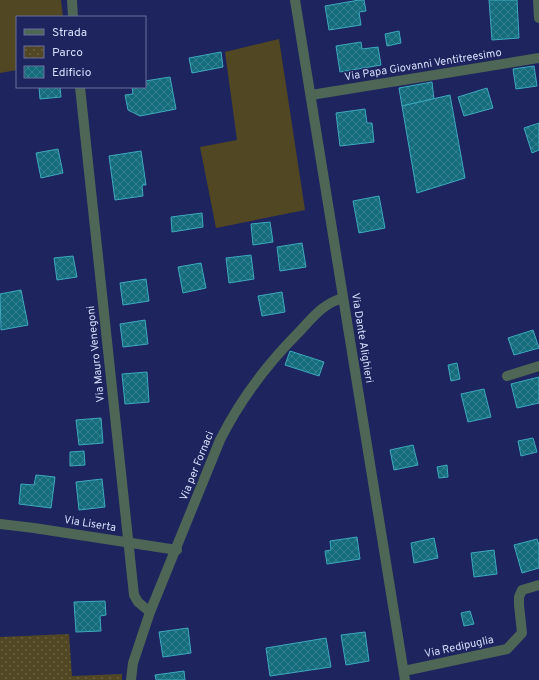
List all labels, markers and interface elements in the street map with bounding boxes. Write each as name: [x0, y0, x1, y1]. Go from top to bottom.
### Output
legend: [16, 16, 146, 88]
text: Strada: [52, 25, 87, 41]
text: Parco: [52, 45, 83, 61]
street label: Via Papa Giovanni Ventitreesimo: [343, 46, 503, 84]
text: Edificio: [52, 65, 92, 81]
street label: Via Dante Alighieri: [348, 292, 376, 384]
street label: Via Mauro Venegoni: [84, 305, 108, 403]
street label: Via per Fornaci: [177, 429, 217, 503]
street label: Via Liserta: [63, 513, 117, 535]
street label: Via Redipuglia: [423, 633, 495, 661]

